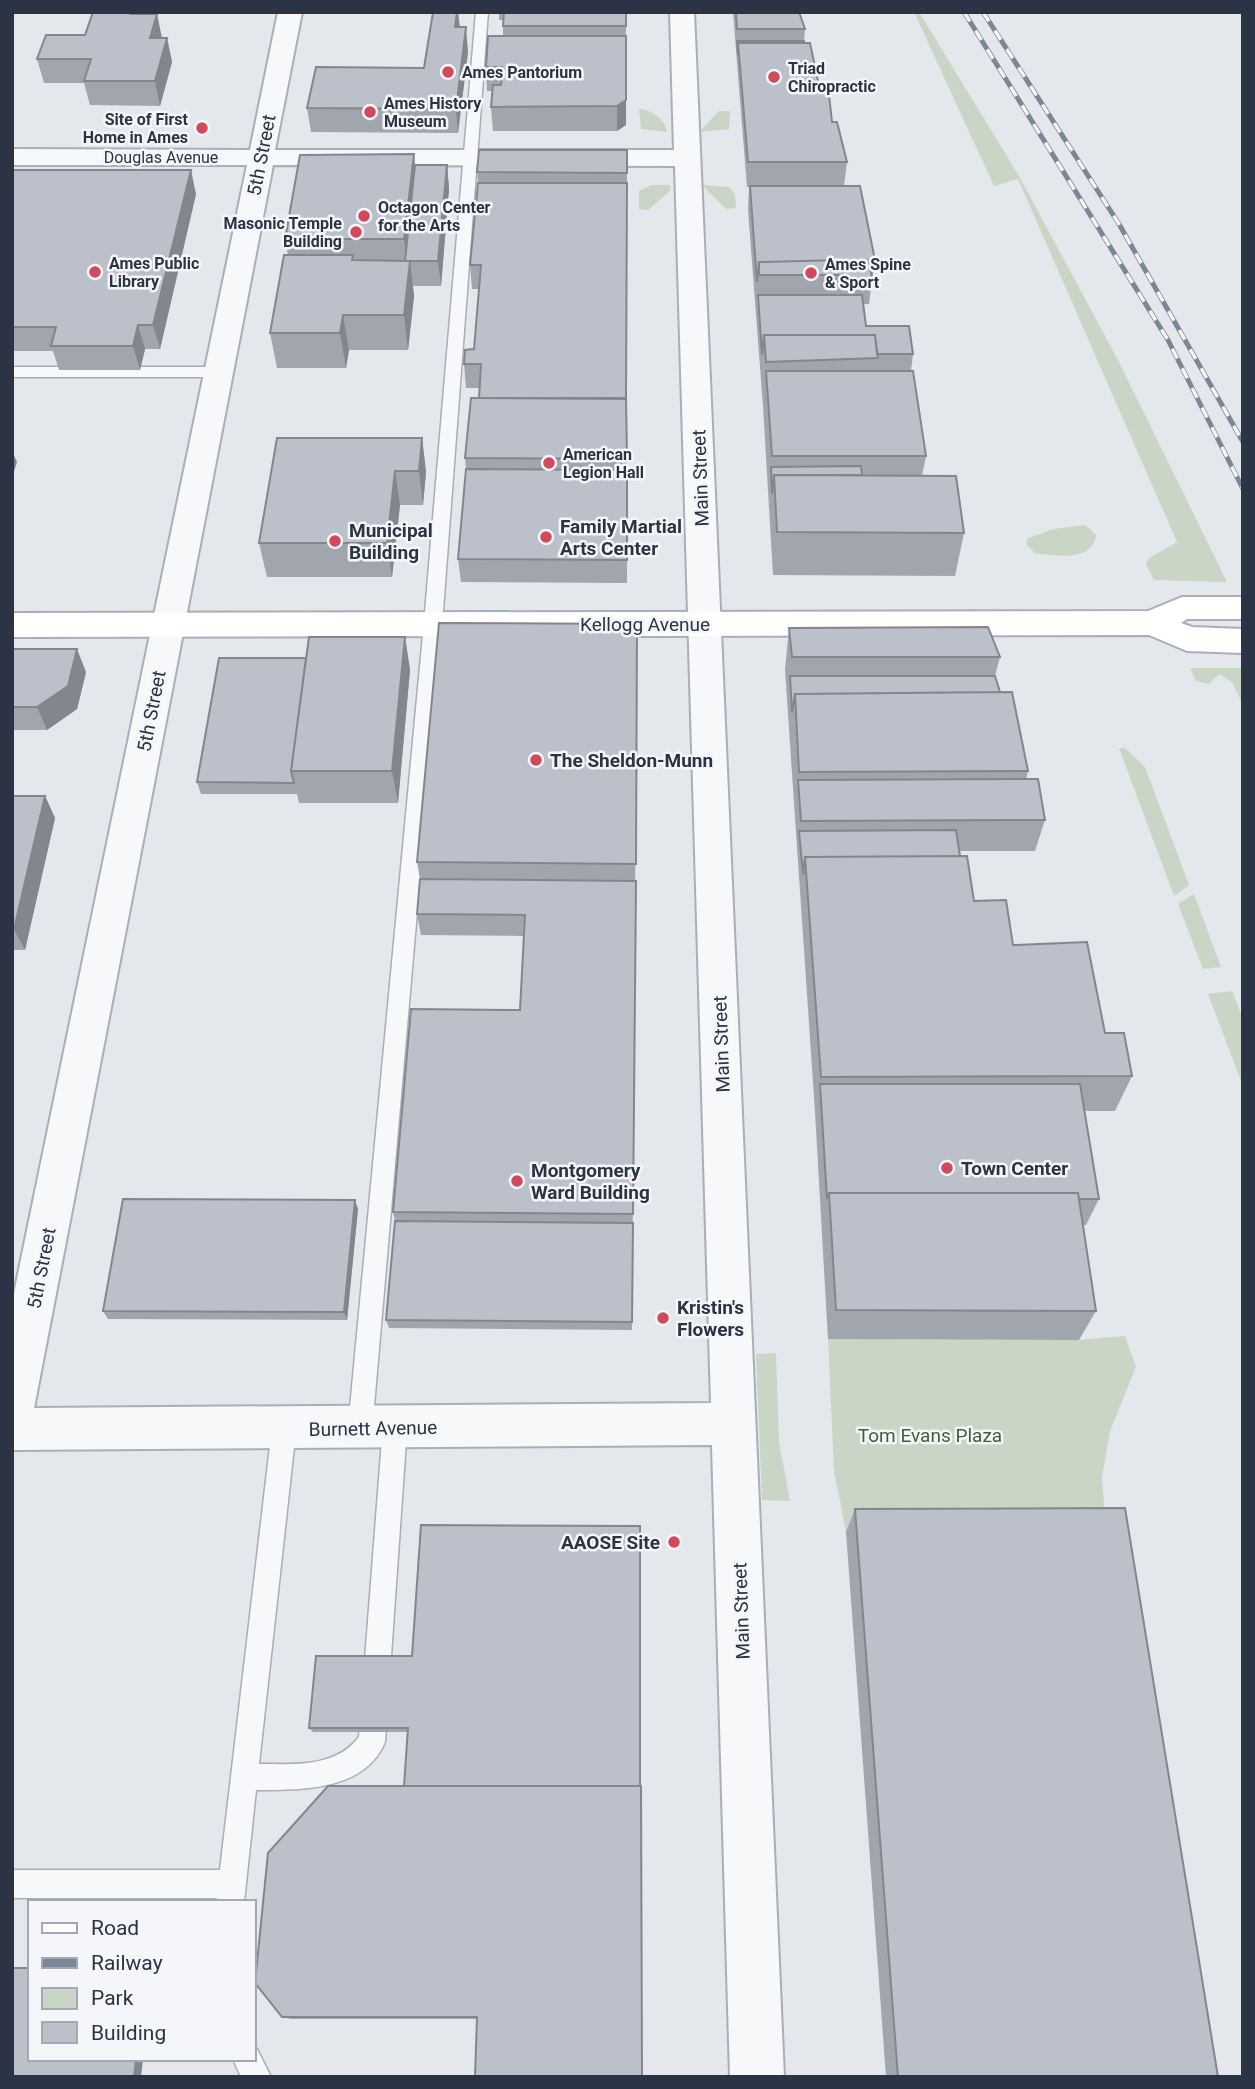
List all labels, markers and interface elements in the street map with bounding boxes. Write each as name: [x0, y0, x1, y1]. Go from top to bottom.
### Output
place label: Triad Chiropractic: [788, 59, 876, 96]
place label: Ames Pantorium: [462, 63, 582, 82]
marker: Ames Pantorium: [440, 64, 456, 80]
marker: Triad Chiropractic: [766, 69, 782, 85]
place label: Ames History Museum: [384, 94, 482, 131]
marker: Ames History Museum: [362, 104, 378, 120]
place label: Site of First Home in Ames: [83, 110, 189, 147]
street label: 5th Street: [242, 113, 281, 198]
marker: Site of First Home in Ames: [194, 120, 210, 136]
street label: Douglas Avenue: [104, 148, 218, 167]
place label: Octagon Center for the Arts: [378, 198, 491, 235]
marker: Octagon Center for the Arts: [356, 208, 372, 224]
place label: Masonic Temple Building: [224, 214, 342, 251]
marker: Masonic Temple Building: [348, 224, 364, 240]
place label: Ames Public Library: [109, 254, 199, 291]
place label: Ames Spine & Sport: [825, 255, 911, 292]
marker: Ames Public Library: [87, 264, 103, 280]
marker: Ames Spine & Sport: [803, 265, 819, 281]
street label: Main Street: [687, 429, 714, 527]
place label: American Legion Hall: [563, 445, 644, 482]
marker: American Legion Hall: [541, 455, 557, 471]
place label: Family Martial Arts Center: [560, 515, 682, 560]
place label: Municipal Building: [349, 519, 433, 564]
marker: Family Martial Arts Center: [538, 529, 554, 545]
marker: Municipal Building: [327, 533, 343, 549]
street label: Kellogg Avenue: [580, 613, 710, 636]
street label: 5th Street: [132, 669, 171, 754]
place label: The Sheldon-Munn: [550, 749, 713, 772]
marker: The Sheldon-Munn: [528, 752, 544, 768]
street label: Main Street: [708, 995, 735, 1093]
place label: Town Center: [961, 1157, 1068, 1180]
place label: Montgomery Ward Building: [531, 1159, 650, 1204]
marker: Town Center: [939, 1160, 955, 1176]
marker: Montgomery Ward Building: [509, 1173, 525, 1189]
street label: 5th Street: [22, 1226, 61, 1311]
place label: Kristin's Flowers: [677, 1296, 744, 1341]
marker: Kristin's Flowers: [655, 1310, 671, 1326]
street label: Burnett Avenue: [309, 1416, 437, 1441]
park label: Tom Evans Plaza: [858, 1424, 1002, 1447]
place label: AAOSE Site: [561, 1531, 660, 1554]
marker: AAOSE Site: [666, 1534, 682, 1550]
street label: Main Street: [728, 1562, 755, 1660]
legend: [28, 1900, 256, 2061]
text: Road: [91, 1916, 139, 1940]
text: Railway: [91, 1951, 163, 1975]
text: Park: [91, 1986, 134, 2010]
text: Building: [91, 2021, 166, 2045]

